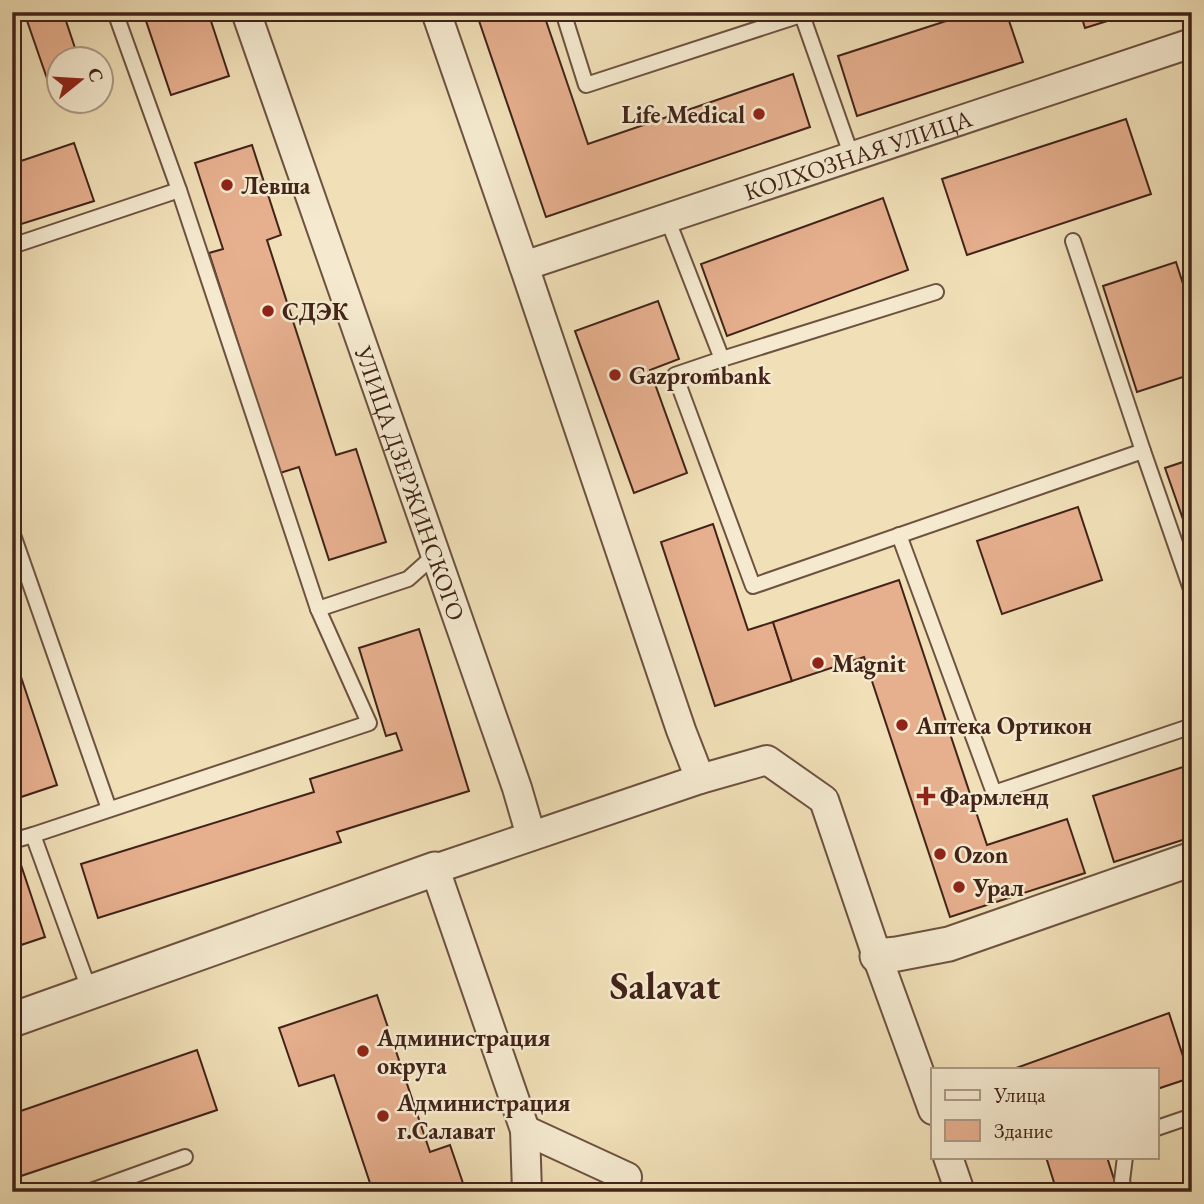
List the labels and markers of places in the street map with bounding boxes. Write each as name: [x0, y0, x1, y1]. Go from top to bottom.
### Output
place label: Life Medical: [621, 99, 745, 130]
marker: Life Medical: [751, 106, 767, 122]
place label: Левша: [241, 170, 311, 201]
marker: Левша: [219, 177, 235, 193]
place label: СДЭК: [282, 296, 350, 327]
marker: СДЭК: [260, 303, 276, 319]
place label: Gazprombank: [629, 360, 772, 391]
marker: Gazprombank: [607, 367, 623, 383]
place label: Magnit: [832, 648, 906, 680]
marker: Magnit: [810, 655, 826, 671]
place label: Аптека Ортикон: [915, 710, 1092, 741]
marker: Аптека Ортикон: [894, 717, 910, 733]
place label: Фармленд: [940, 781, 1049, 812]
marker: Фармленд: [918, 788, 934, 804]
place label: Ozon: [954, 839, 1009, 870]
marker: Ozon: [932, 846, 948, 862]
place label: Урал: [972, 872, 1024, 903]
marker: Урал: [951, 879, 967, 895]
place label: Администрация округа: [376, 1022, 551, 1082]
marker: Администрация округа: [355, 1043, 371, 1059]
place label: Администрация г.Салават: [396, 1087, 571, 1146]
marker: Администрация г.Салават: [375, 1108, 391, 1124]

